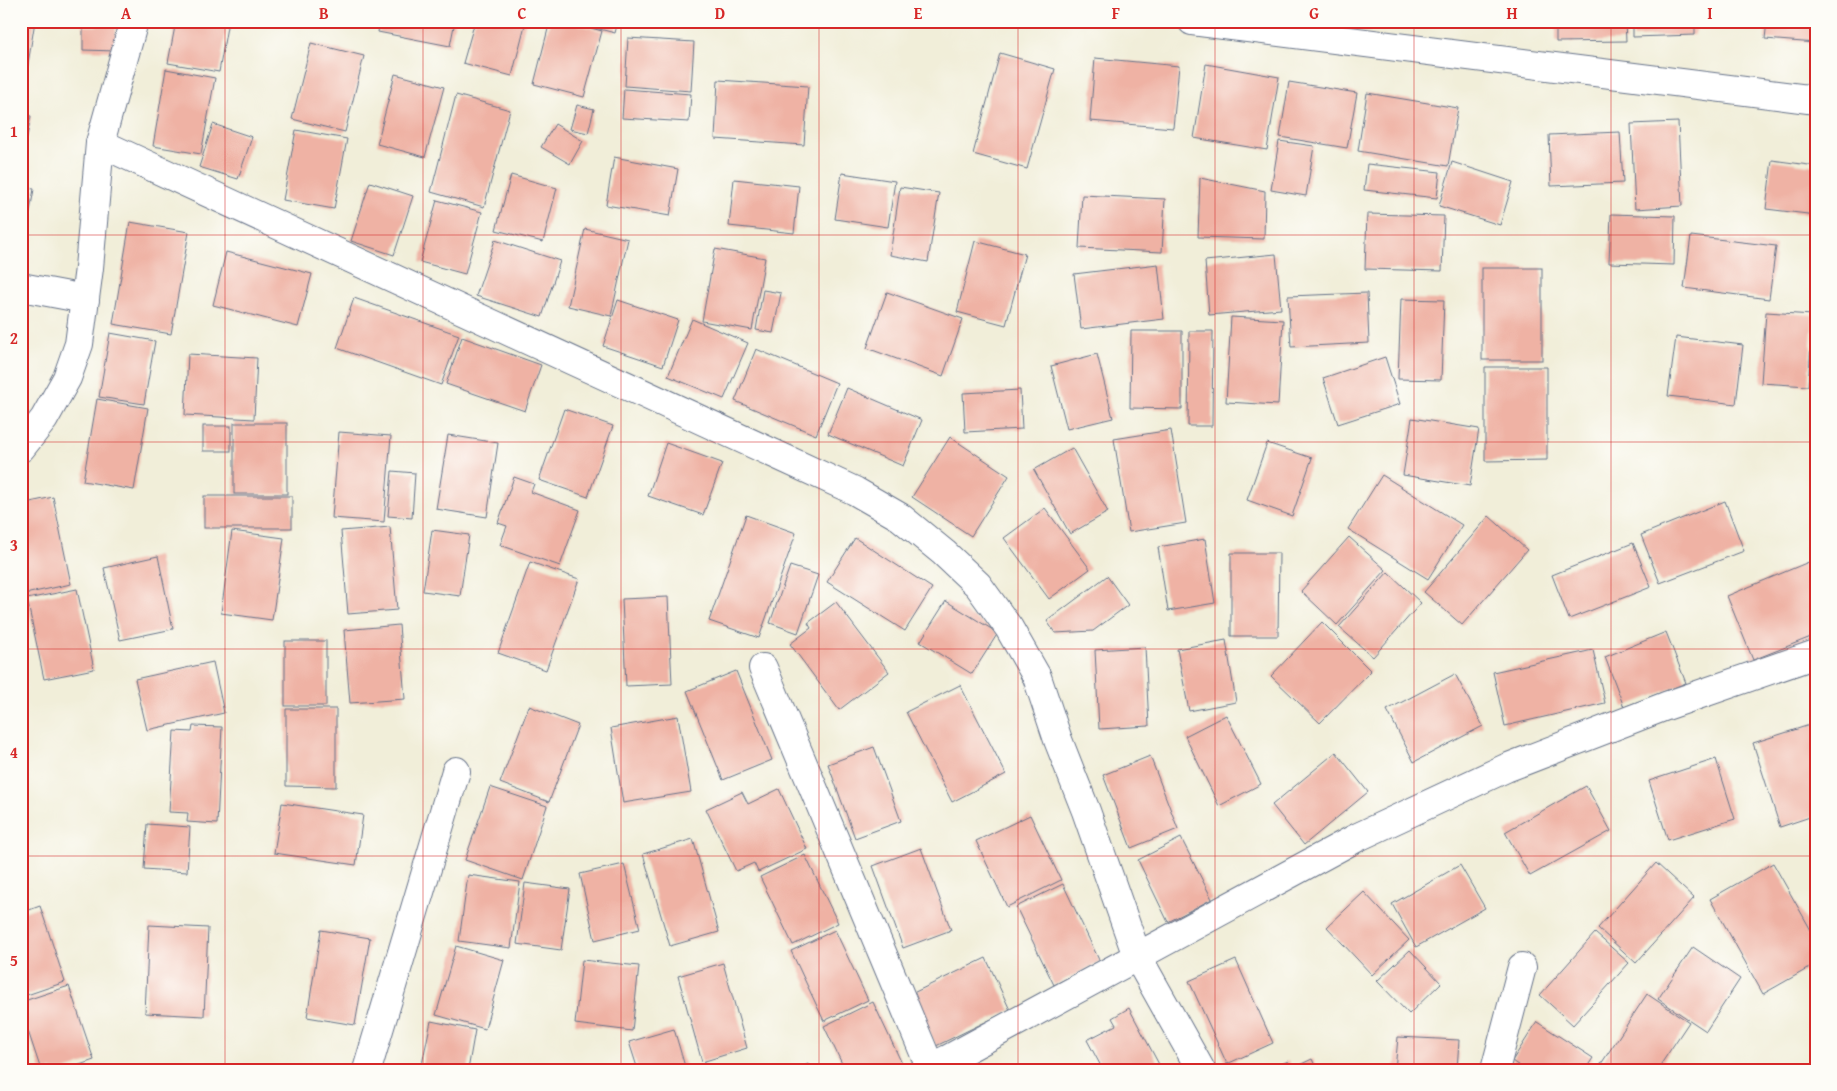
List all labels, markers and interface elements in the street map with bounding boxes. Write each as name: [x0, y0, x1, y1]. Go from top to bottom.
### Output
text: A: [121, 1, 132, 25]
text: B: [319, 1, 329, 25]
text: C: [517, 1, 527, 25]
text: D: [715, 1, 725, 25]
text: E: [914, 1, 923, 25]
text: F: [1112, 1, 1120, 25]
text: G: [1309, 1, 1319, 25]
text: H: [1506, 1, 1518, 25]
text: I: [1707, 1, 1713, 25]
text: 1: [10, 119, 18, 143]
text: 2: [10, 326, 18, 350]
text: 3: [10, 533, 18, 557]
text: 4: [10, 740, 18, 764]
text: 5: [10, 948, 18, 972]

